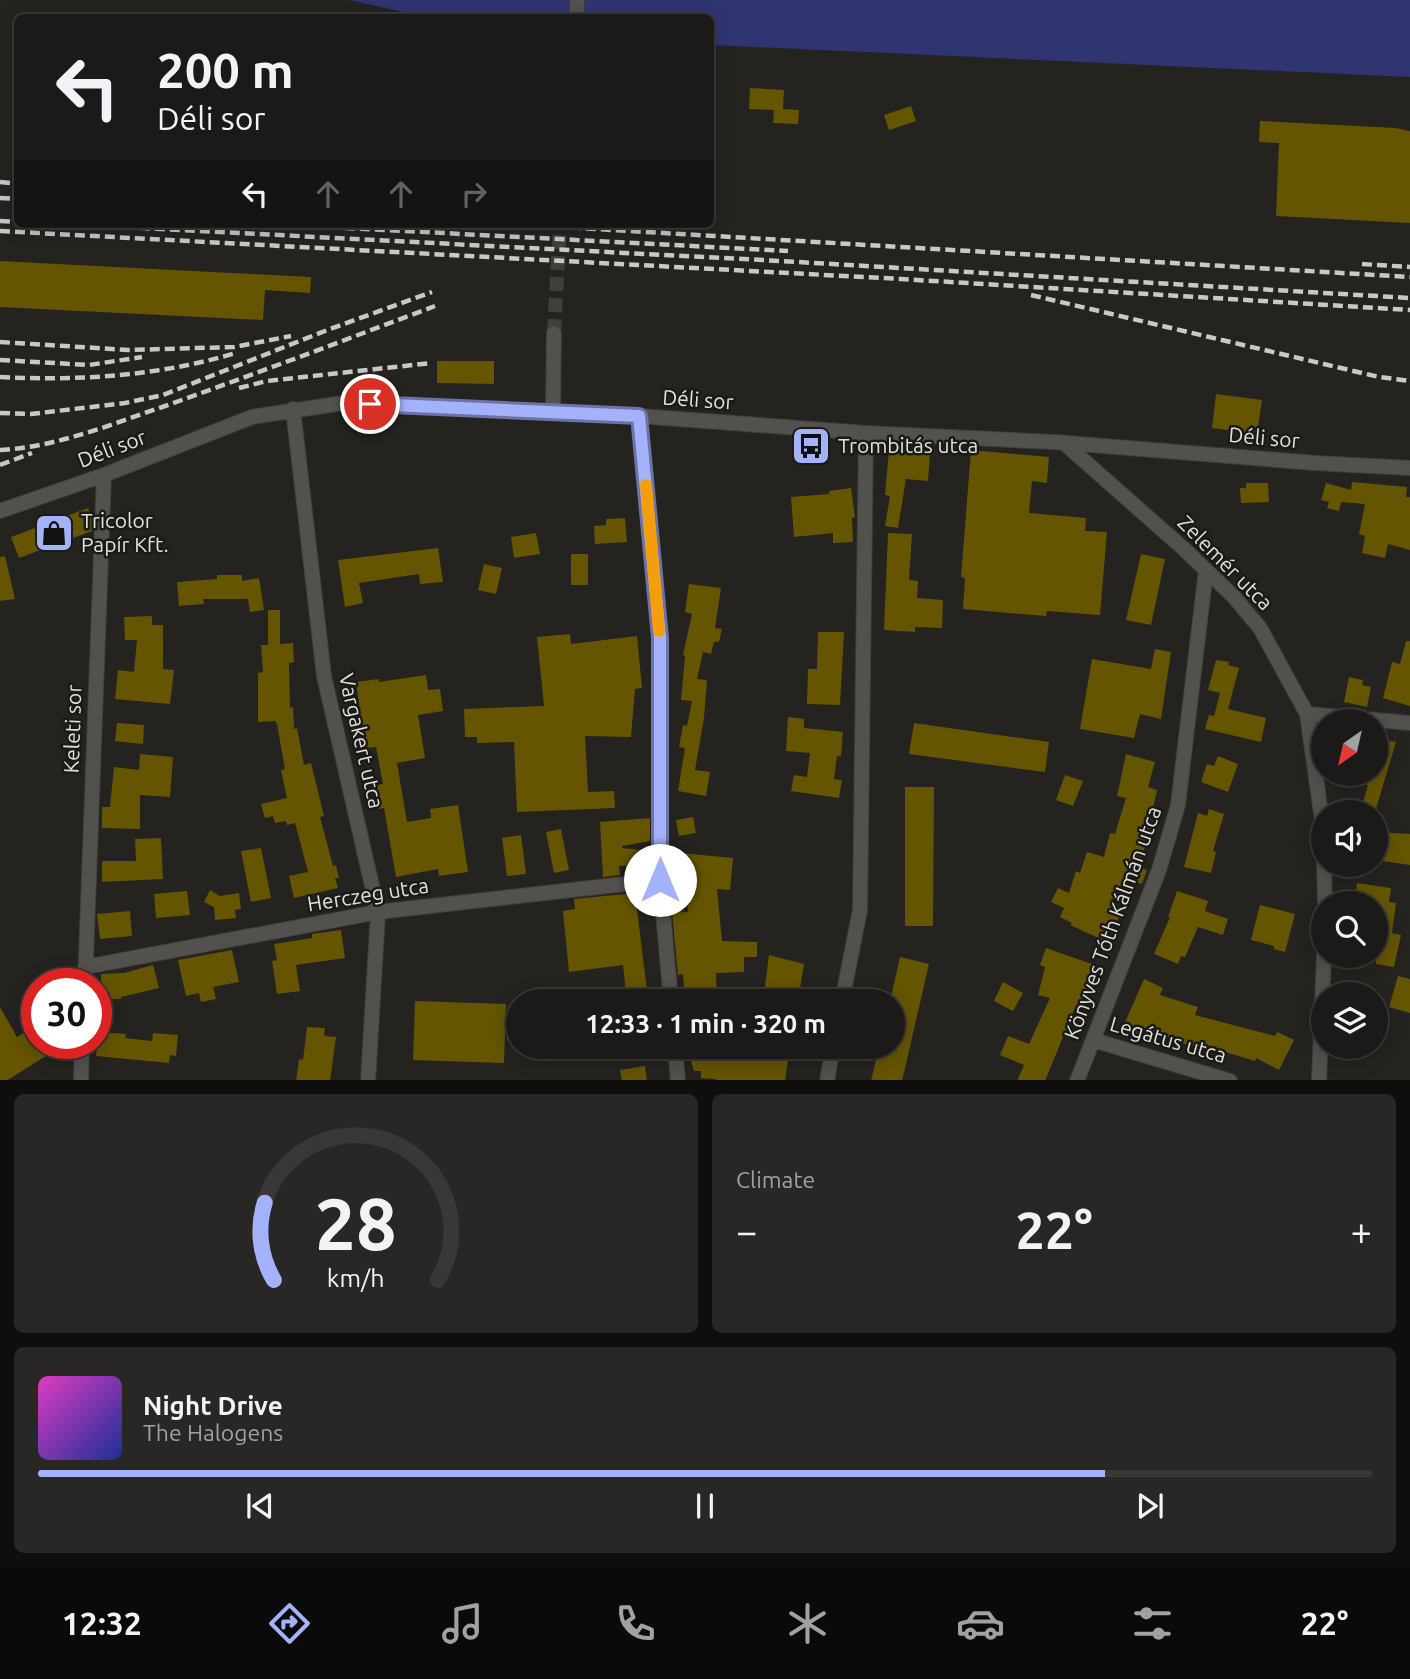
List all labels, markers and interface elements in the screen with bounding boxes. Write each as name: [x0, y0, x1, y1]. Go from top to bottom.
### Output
icon: left: [42, 42, 133, 133]
text: 200 m: [157, 42, 294, 97]
text: Déli sor: [157, 100, 265, 136]
icon: left: [236, 175, 274, 213]
icon: ahead: [309, 175, 347, 213]
icon: ahead: [382, 175, 420, 213]
icon: right: [455, 175, 493, 213]
pin: [340, 374, 400, 434]
icon: arrive: [351, 385, 389, 423]
street label: Déli sor: [662, 385, 734, 413]
street label: Déli sor: [1228, 422, 1301, 452]
street label: Déli sor: [74, 424, 149, 472]
bus stop icon: Trombitás utca: [790, 425, 832, 467]
place label: Trombitás utca: [838, 433, 978, 457]
place label: Tricolor Papír Kft.: [81, 508, 169, 556]
street label: Zelemér utca: [1173, 510, 1278, 615]
shop icon: Tricolor Papír Kft.: [33, 512, 75, 554]
street label: Vargakert utca: [335, 671, 389, 811]
street label: Keleti sor: [58, 684, 86, 774]
north arrow: [1311, 709, 1388, 786]
map controls: [1311, 709, 1388, 1059]
button: sound: [1311, 800, 1388, 877]
street label: Könyves Tóth Kálmán utca: [1059, 803, 1165, 1042]
position arrow: [623, 843, 697, 917]
street label: Herczeg utca: [305, 873, 430, 915]
button: search: [1311, 891, 1388, 968]
speed limit sign: 30: [21, 968, 112, 1059]
button: layers: [1311, 982, 1388, 1059]
text: 12:33 · 1 min · 320 m: [585, 1009, 826, 1038]
street label: Legátus utca: [1107, 1011, 1229, 1067]
text: Climate: [736, 1167, 815, 1192]
text: 28: [315, 1182, 397, 1264]
text: 22°: [1015, 1201, 1093, 1259]
text: −: [736, 1210, 757, 1252]
text: +: [1351, 1210, 1372, 1252]
text: km/h: [327, 1263, 385, 1291]
text: Night Drive: [143, 1391, 283, 1420]
text: The Halogens: [143, 1420, 283, 1445]
icon: previous: [241, 1487, 279, 1525]
icon: pause: [686, 1487, 724, 1525]
icon: next: [1131, 1487, 1169, 1525]
icon: directions: [265, 1599, 314, 1648]
icon: music: [438, 1599, 487, 1648]
icon: phone: [611, 1599, 660, 1648]
icon: climate: [783, 1599, 832, 1648]
icon: car: [956, 1599, 1005, 1648]
icon: filters: [1128, 1599, 1177, 1648]
text: 12:32: [62, 1605, 142, 1641]
text: 22°: [1301, 1605, 1348, 1641]

